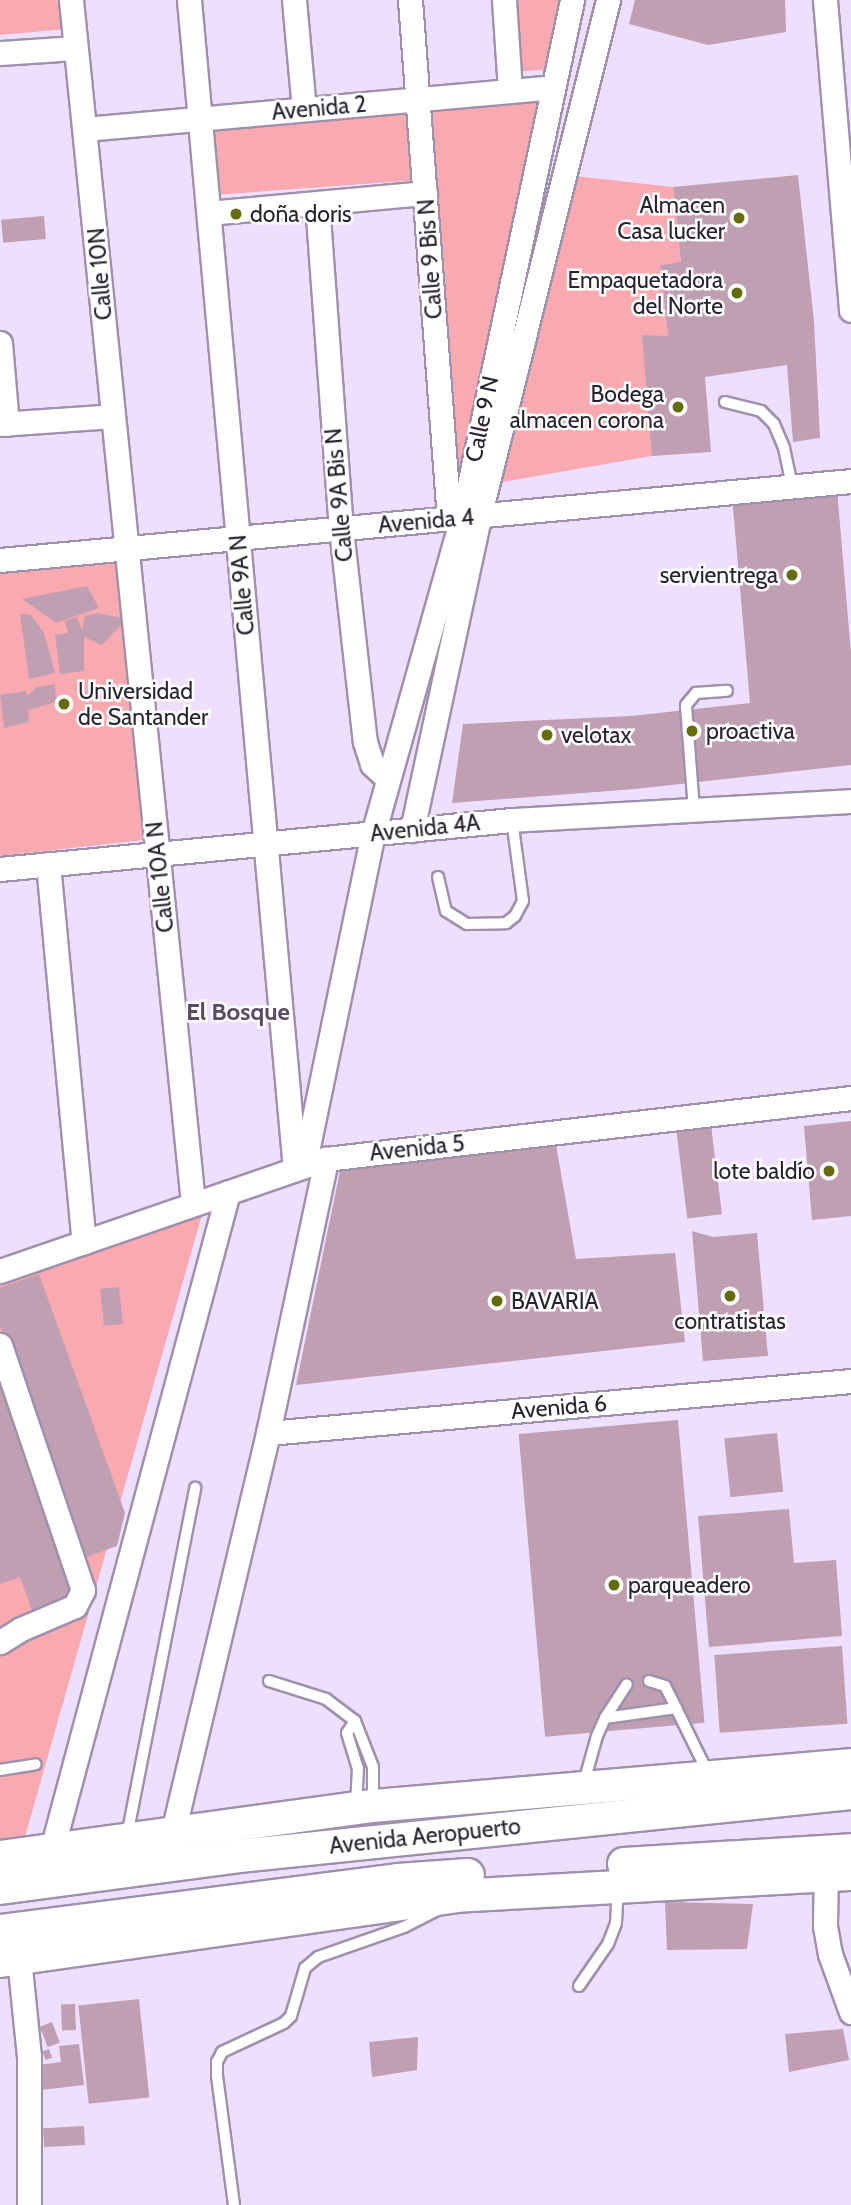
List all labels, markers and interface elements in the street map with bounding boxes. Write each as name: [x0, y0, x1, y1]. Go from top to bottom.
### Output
street label: Avenida 2: [270, 90, 368, 126]
place label: Almacen Casa lucker: [617, 191, 725, 245]
street label: Calle 9 Bis N: [412, 198, 448, 320]
place label: doña doris: [250, 200, 352, 228]
marker: doña doris: [228, 206, 244, 222]
marker: Almacen Casa lucker: [731, 210, 747, 226]
street label: Calle 10N: [82, 227, 118, 321]
place label: Empaquetadora del Norte: [567, 266, 723, 320]
marker: Empaquetadora del Norte: [729, 285, 745, 301]
street label: Calle 9 N: [459, 373, 505, 465]
place label: Bodega almacen corona: [510, 380, 664, 434]
marker: Bodega almacen corona: [670, 399, 686, 415]
street label: Calle 9A Bis N: [319, 427, 359, 563]
street label: Avenida 4: [377, 503, 475, 539]
street label: Calle 9A N: [224, 534, 260, 636]
place label: servientrega: [660, 561, 778, 589]
marker: servientrega: [784, 567, 800, 583]
place label: Universidad de Santander: [78, 677, 208, 731]
marker: Universidad de Santander: [56, 696, 72, 712]
place label: proactiva: [706, 717, 795, 745]
place label: velotax: [561, 721, 631, 749]
marker: proactiva: [684, 723, 700, 739]
marker: velotax: [539, 727, 555, 743]
street label: Avenida 4A: [369, 809, 481, 847]
street label: Calle 10A N: [140, 820, 180, 934]
district label: El Bosque: [186, 998, 290, 1026]
street label: Avenida 5: [368, 1129, 466, 1167]
place label: lote baldío: [713, 1157, 815, 1185]
marker: lote baldío: [821, 1163, 837, 1179]
place label: BAVARIA: [511, 1287, 599, 1315]
marker: contratistas: [722, 1288, 738, 1304]
marker: BAVARIA: [489, 1293, 505, 1309]
place label: contratistas: [674, 1307, 786, 1335]
street label: Avenida 6: [510, 1389, 608, 1425]
place label: parqueadero: [628, 1571, 751, 1599]
marker: parqueadero: [606, 1577, 622, 1593]
street label: Avenida Aeropuerto: [328, 1812, 522, 1860]

